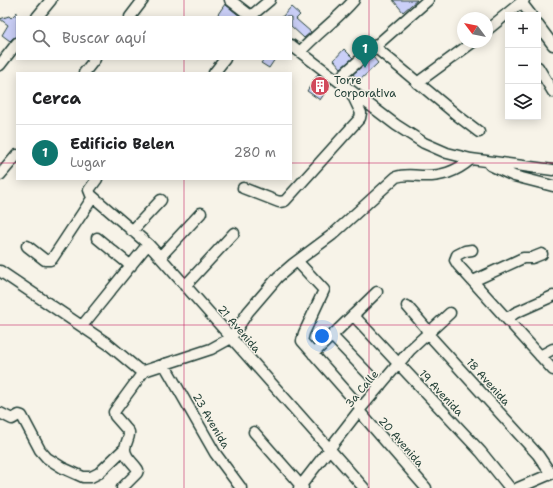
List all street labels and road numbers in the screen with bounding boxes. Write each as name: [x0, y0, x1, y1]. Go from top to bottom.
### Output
street label: 21 Avenida: [214, 302, 264, 356]
street label: 18 Avenida: [463, 355, 513, 409]
street label: 19 Avenida: [415, 366, 467, 420]
street label: 3a Calle: [342, 367, 382, 411]
street label: 23 Avenida: [189, 391, 233, 452]
street label: 20 Avenida: [375, 414, 427, 470]

